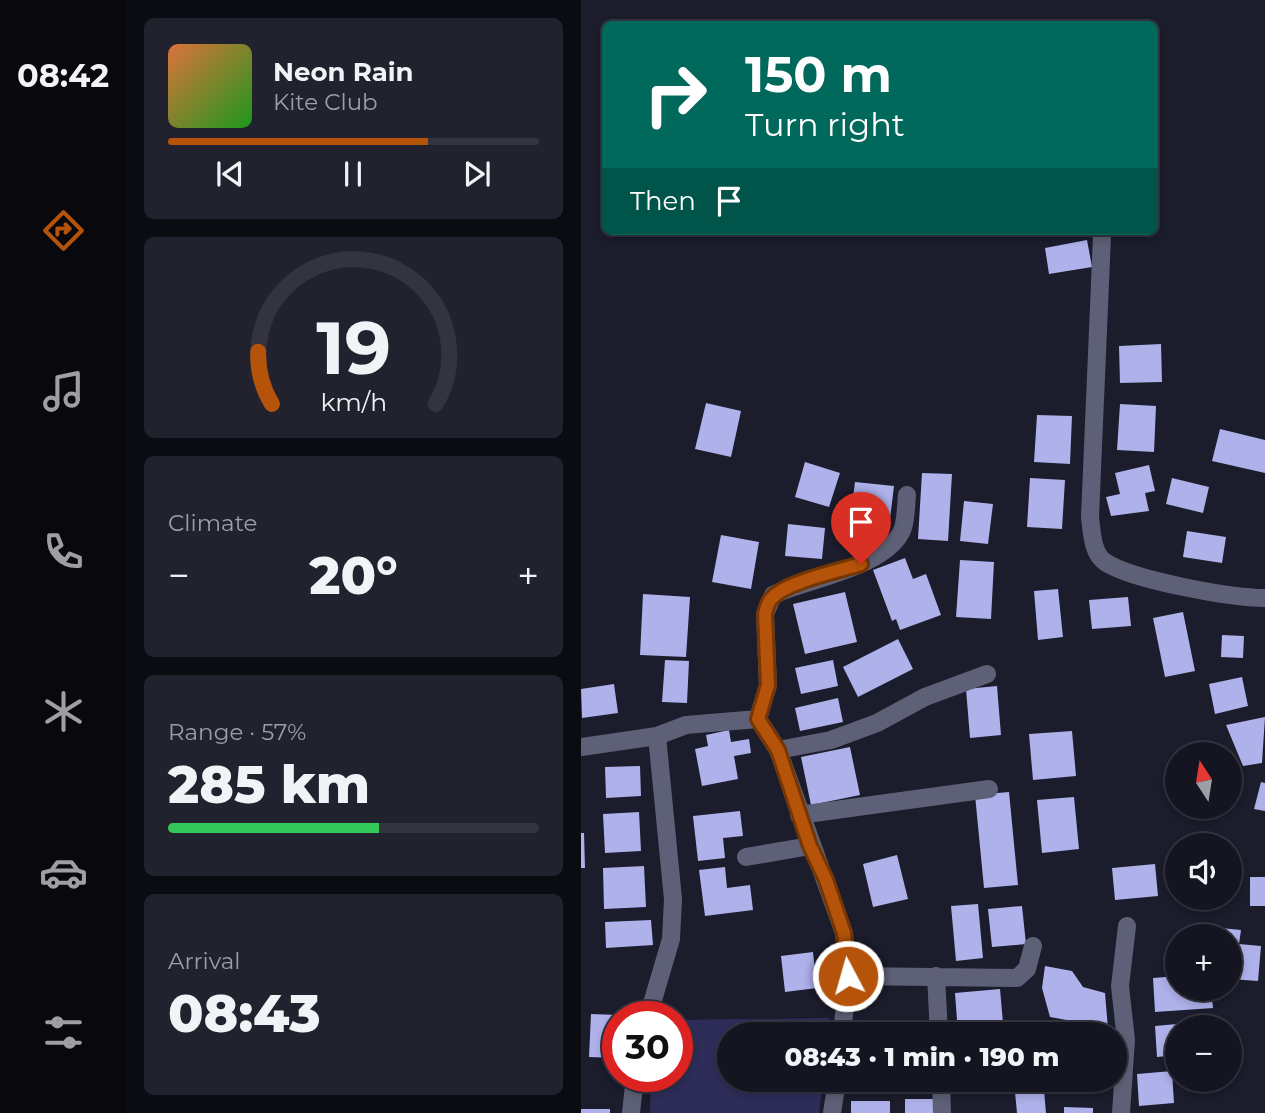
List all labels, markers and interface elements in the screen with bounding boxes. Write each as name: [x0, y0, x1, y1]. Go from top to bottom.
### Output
text: 150 m: [745, 45, 892, 104]
icon: right: [630, 49, 721, 140]
text: 08:42: [17, 56, 109, 95]
text: Neon Rain: [273, 56, 414, 88]
text: Kite Club: [273, 88, 378, 116]
text: Turn right: [745, 105, 905, 144]
icon: previous: [211, 155, 249, 193]
icon: pause: [334, 155, 372, 193]
icon: next: [458, 155, 496, 193]
icon: arrive: [710, 182, 748, 220]
text: Then: [630, 185, 696, 217]
icon: directions: [39, 206, 88, 255]
text: 19: [316, 304, 391, 392]
icon: music: [39, 367, 88, 416]
text: km/h: [320, 386, 387, 416]
pin: [831, 492, 891, 564]
icon: arrive: [842, 503, 880, 541]
text: Climate: [168, 509, 257, 537]
icon: phone: [39, 527, 88, 576]
text: 20°: [309, 544, 398, 607]
text: −: [168, 552, 190, 599]
text: +: [517, 552, 539, 599]
icon: climate: [39, 687, 88, 736]
text: Range · 57%: [168, 718, 306, 746]
north arrow: [1165, 742, 1243, 819]
map controls: [1165, 742, 1242, 1092]
text: 285 km: [168, 753, 370, 816]
button: sound: [1165, 833, 1242, 910]
icon: car: [39, 848, 88, 897]
button: +: [1165, 924, 1242, 1001]
position arrow: [811, 939, 885, 1013]
text: Arrival: [168, 947, 241, 975]
text: 08:43: [168, 982, 321, 1045]
speed limit sign: 30: [602, 1001, 693, 1092]
icon: filters: [39, 1008, 88, 1057]
button: −: [1165, 1015, 1242, 1092]
text: 08:43 · 1 min · 190 m: [785, 1041, 1059, 1073]

